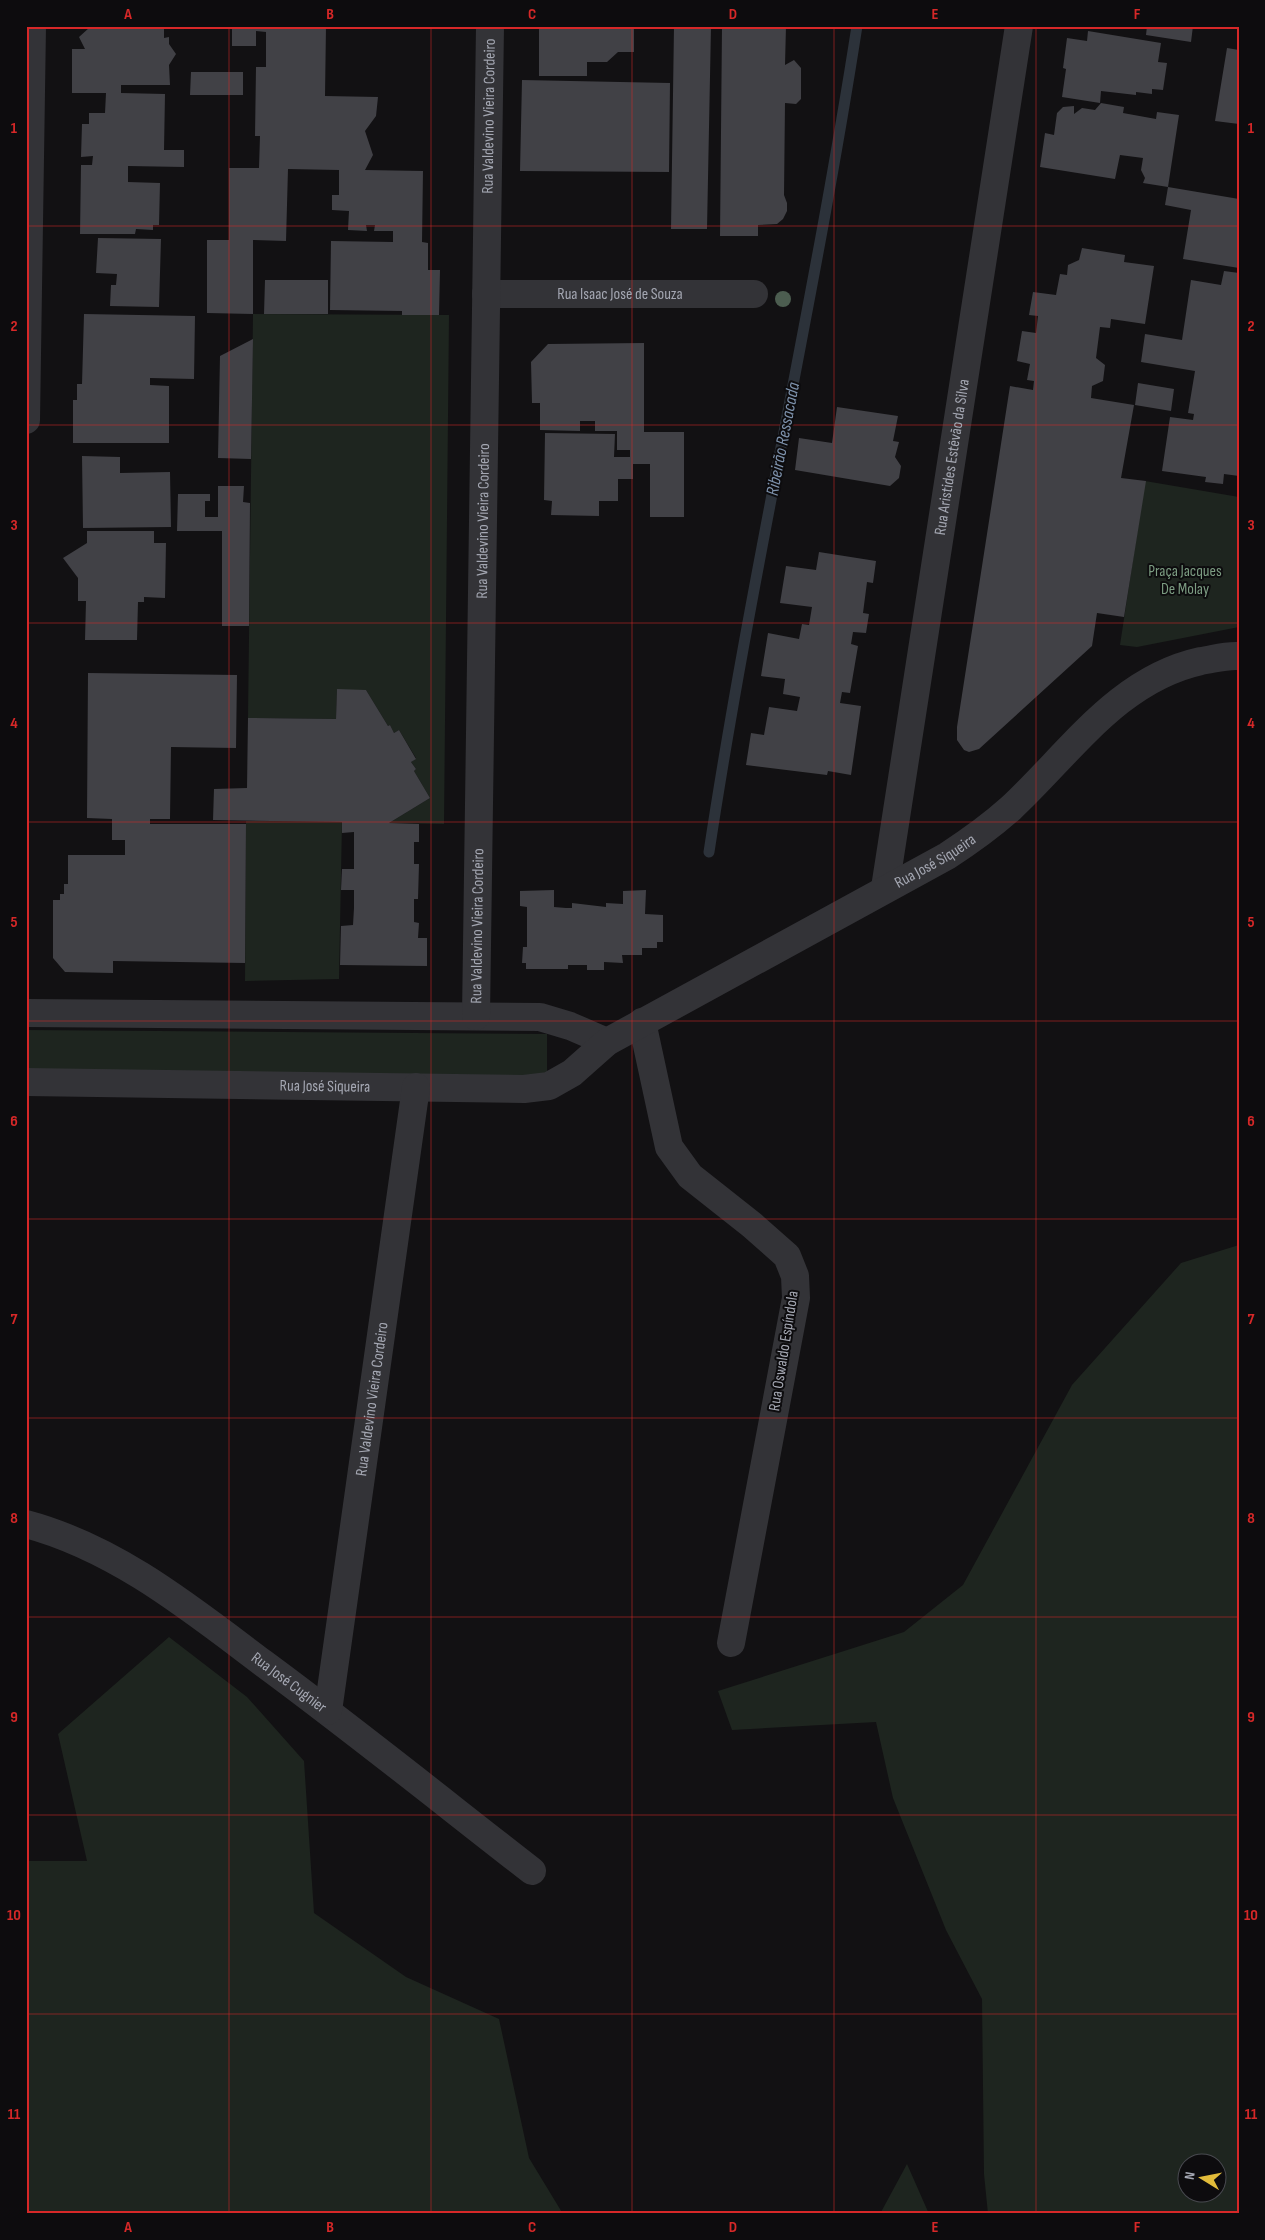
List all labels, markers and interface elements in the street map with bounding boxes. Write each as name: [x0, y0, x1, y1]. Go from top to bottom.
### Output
text: A: [123, 5, 132, 24]
text: B: [326, 5, 334, 24]
text: C: [528, 5, 536, 24]
text: D: [729, 5, 737, 24]
text: E: [932, 5, 939, 24]
text: F: [1134, 5, 1141, 24]
street label: Rua Valdevino Vieira Cordeiro: [478, 38, 499, 194]
text: 1: [11, 119, 18, 138]
text: 1: [1248, 119, 1255, 138]
street label: Rua Isaac José de Souza: [557, 285, 683, 304]
text: 2: [10, 317, 18, 336]
text: 2: [1247, 317, 1255, 336]
street label: Rua Aristides Estêvão da Silva: [930, 378, 973, 537]
water label: Ribeirão Ressacada: [762, 380, 804, 497]
street label: Rua Valdevino Vieira Cordeiro: [472, 443, 494, 599]
text: 3: [10, 516, 18, 535]
text: 3: [1247, 516, 1255, 535]
park label: Praça Jacques De Molay: [1148, 562, 1222, 599]
text: 4: [10, 714, 18, 733]
text: 4: [1247, 714, 1255, 733]
street label: Rua José Siqueira: [891, 830, 979, 892]
street label: Rua Valdevino Vieira Cordeiro: [467, 848, 488, 1004]
text: 5: [10, 913, 18, 932]
text: 5: [1247, 913, 1255, 932]
street label: Rua José Siqueira: [280, 1076, 370, 1096]
text: 6: [10, 1112, 18, 1131]
text: 6: [1247, 1112, 1255, 1131]
street label: Rua Oswaldo Espíndola: [765, 1290, 803, 1412]
text: 7: [11, 1310, 18, 1329]
text: 7: [1248, 1310, 1255, 1329]
street label: Rua Valdevino Vieira Cordeiro: [352, 1321, 392, 1477]
text: 8: [10, 1509, 18, 1528]
text: 8: [1247, 1509, 1255, 1528]
street label: Rua José Cugnier: [248, 1648, 331, 1717]
text: 9: [10, 1708, 18, 1727]
text: 9: [1247, 1708, 1255, 1727]
text: 10: [7, 1906, 21, 1925]
text: 10: [1244, 1906, 1258, 1925]
text: 11: [8, 2105, 21, 2124]
text: 11: [1245, 2105, 1258, 2124]
north arrow: [1178, 2152, 1228, 2202]
text: N: [1181, 2171, 1199, 2181]
text: A: [123, 2218, 132, 2237]
text: B: [326, 2218, 334, 2237]
text: C: [528, 2218, 536, 2237]
text: D: [729, 2218, 737, 2237]
text: E: [932, 2218, 939, 2237]
text: F: [1134, 2218, 1141, 2237]

